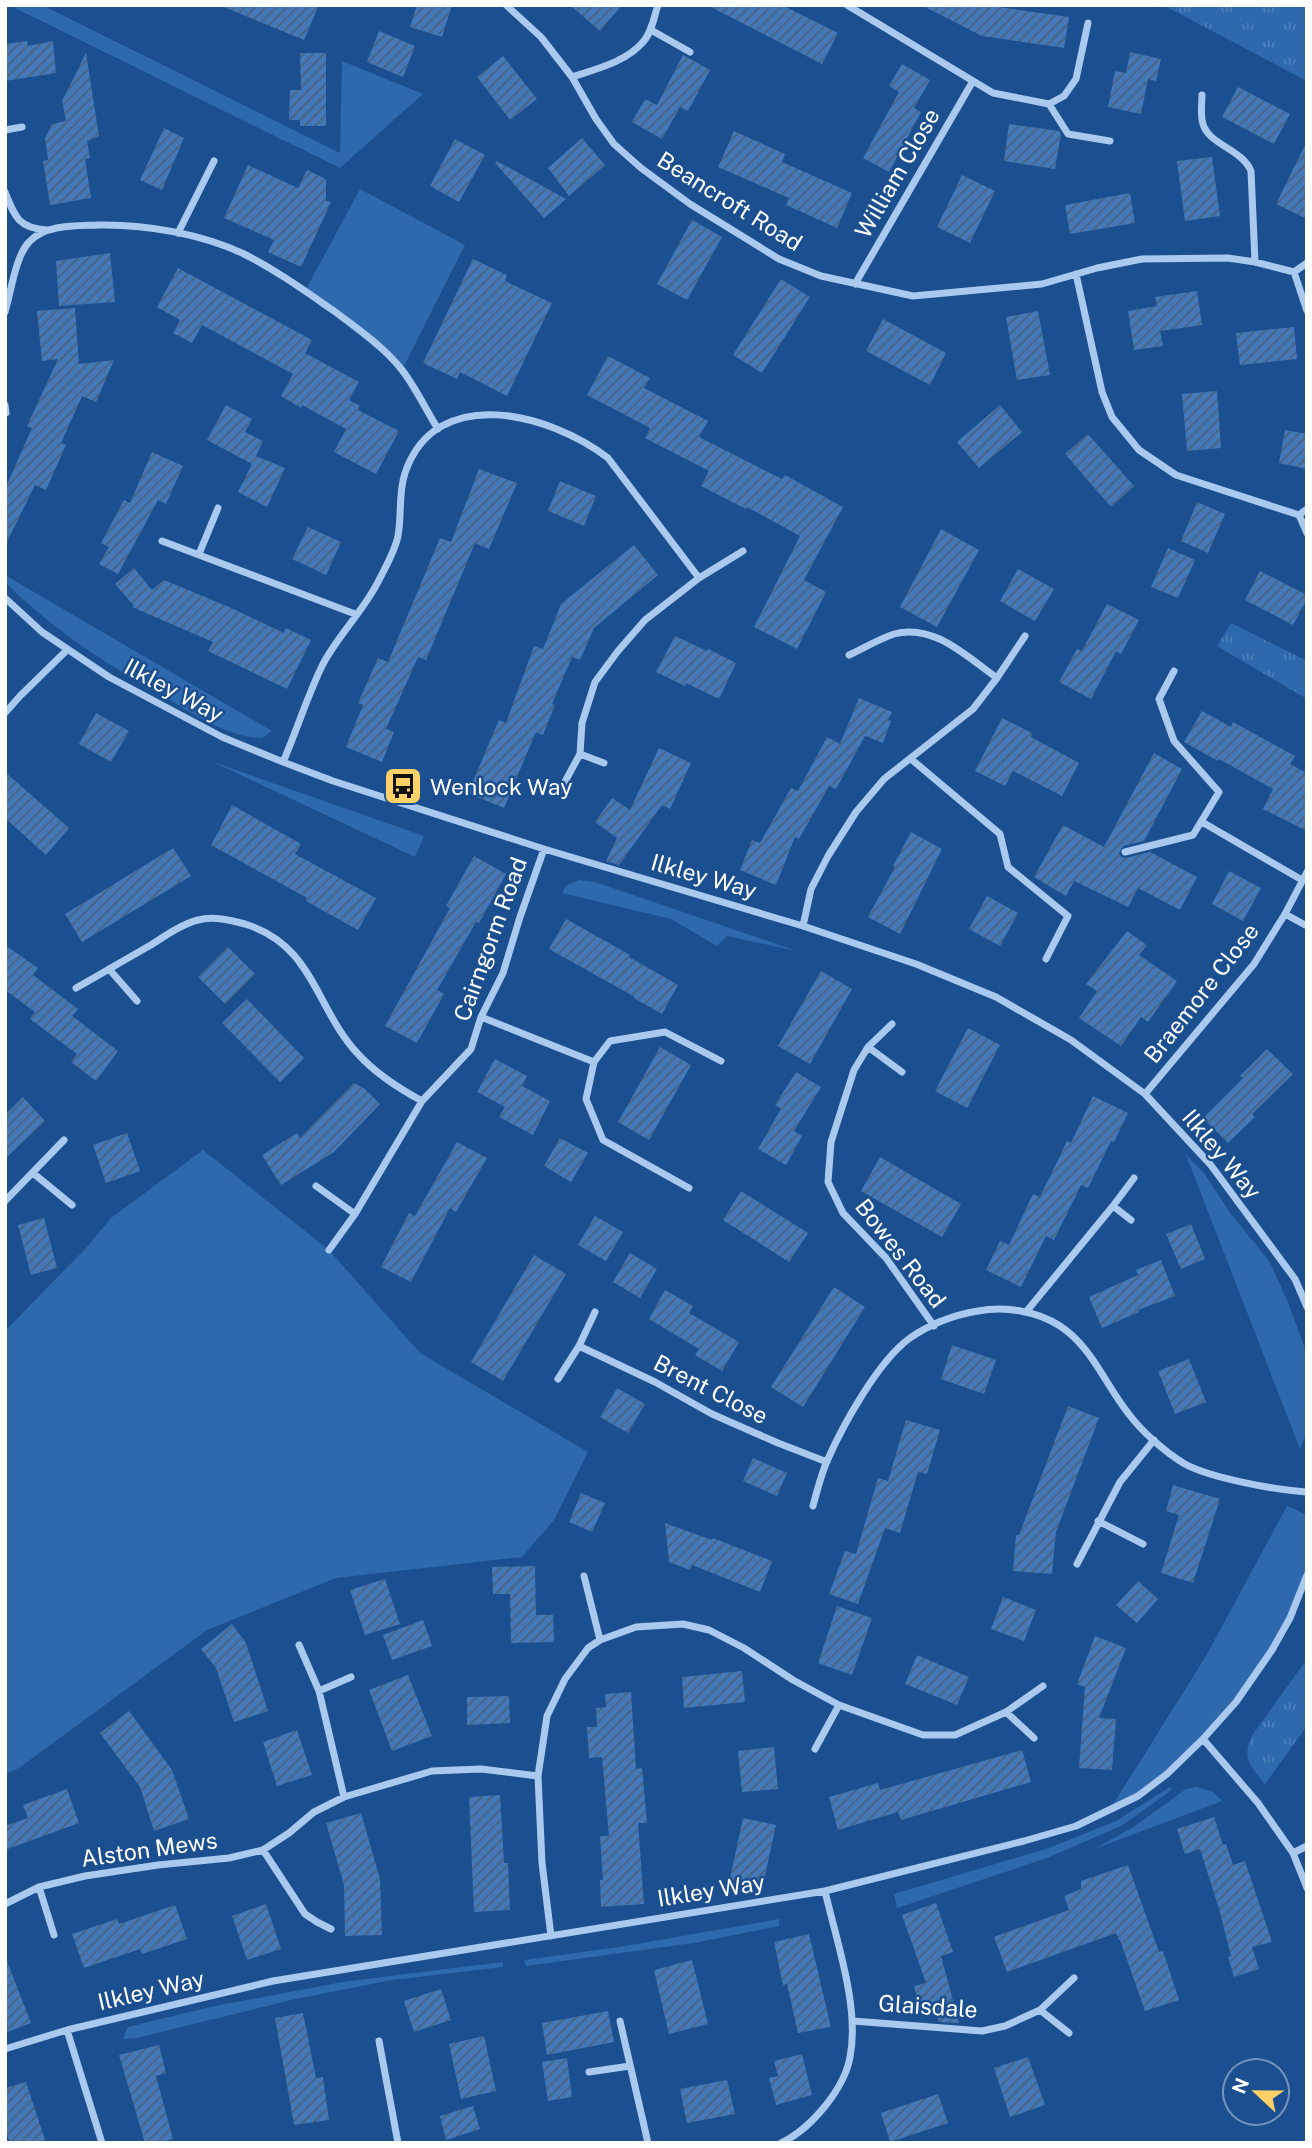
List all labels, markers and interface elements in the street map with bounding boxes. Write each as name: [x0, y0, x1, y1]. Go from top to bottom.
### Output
street label: William Close: [849, 103, 945, 243]
street label: Beancroft Road: [653, 146, 807, 256]
street label: Ilkley Way: [120, 653, 228, 727]
bus stop icon: Wenlock Way: [382, 765, 424, 807]
place label: Wenlock Way: [430, 773, 572, 800]
street label: Ilkley Way: [648, 848, 760, 904]
street label: Cairngorm Road: [448, 853, 532, 1025]
street label: Braemore Close: [1138, 918, 1264, 1068]
street label: Ilkley Way: [1177, 1104, 1267, 1204]
street label: Bowes Road: [850, 1193, 952, 1313]
street label: Brent Close: [649, 1349, 773, 1429]
street label: Alston Mews: [79, 1826, 219, 1872]
street label: Ilkley Way: [655, 1868, 767, 1912]
street label: Ilkley Way: [95, 1965, 207, 2015]
street label: Glaisdale: [877, 1989, 979, 2023]
north arrow: [1221, 2057, 1291, 2127]
text: N: [1227, 2075, 1253, 2097]

